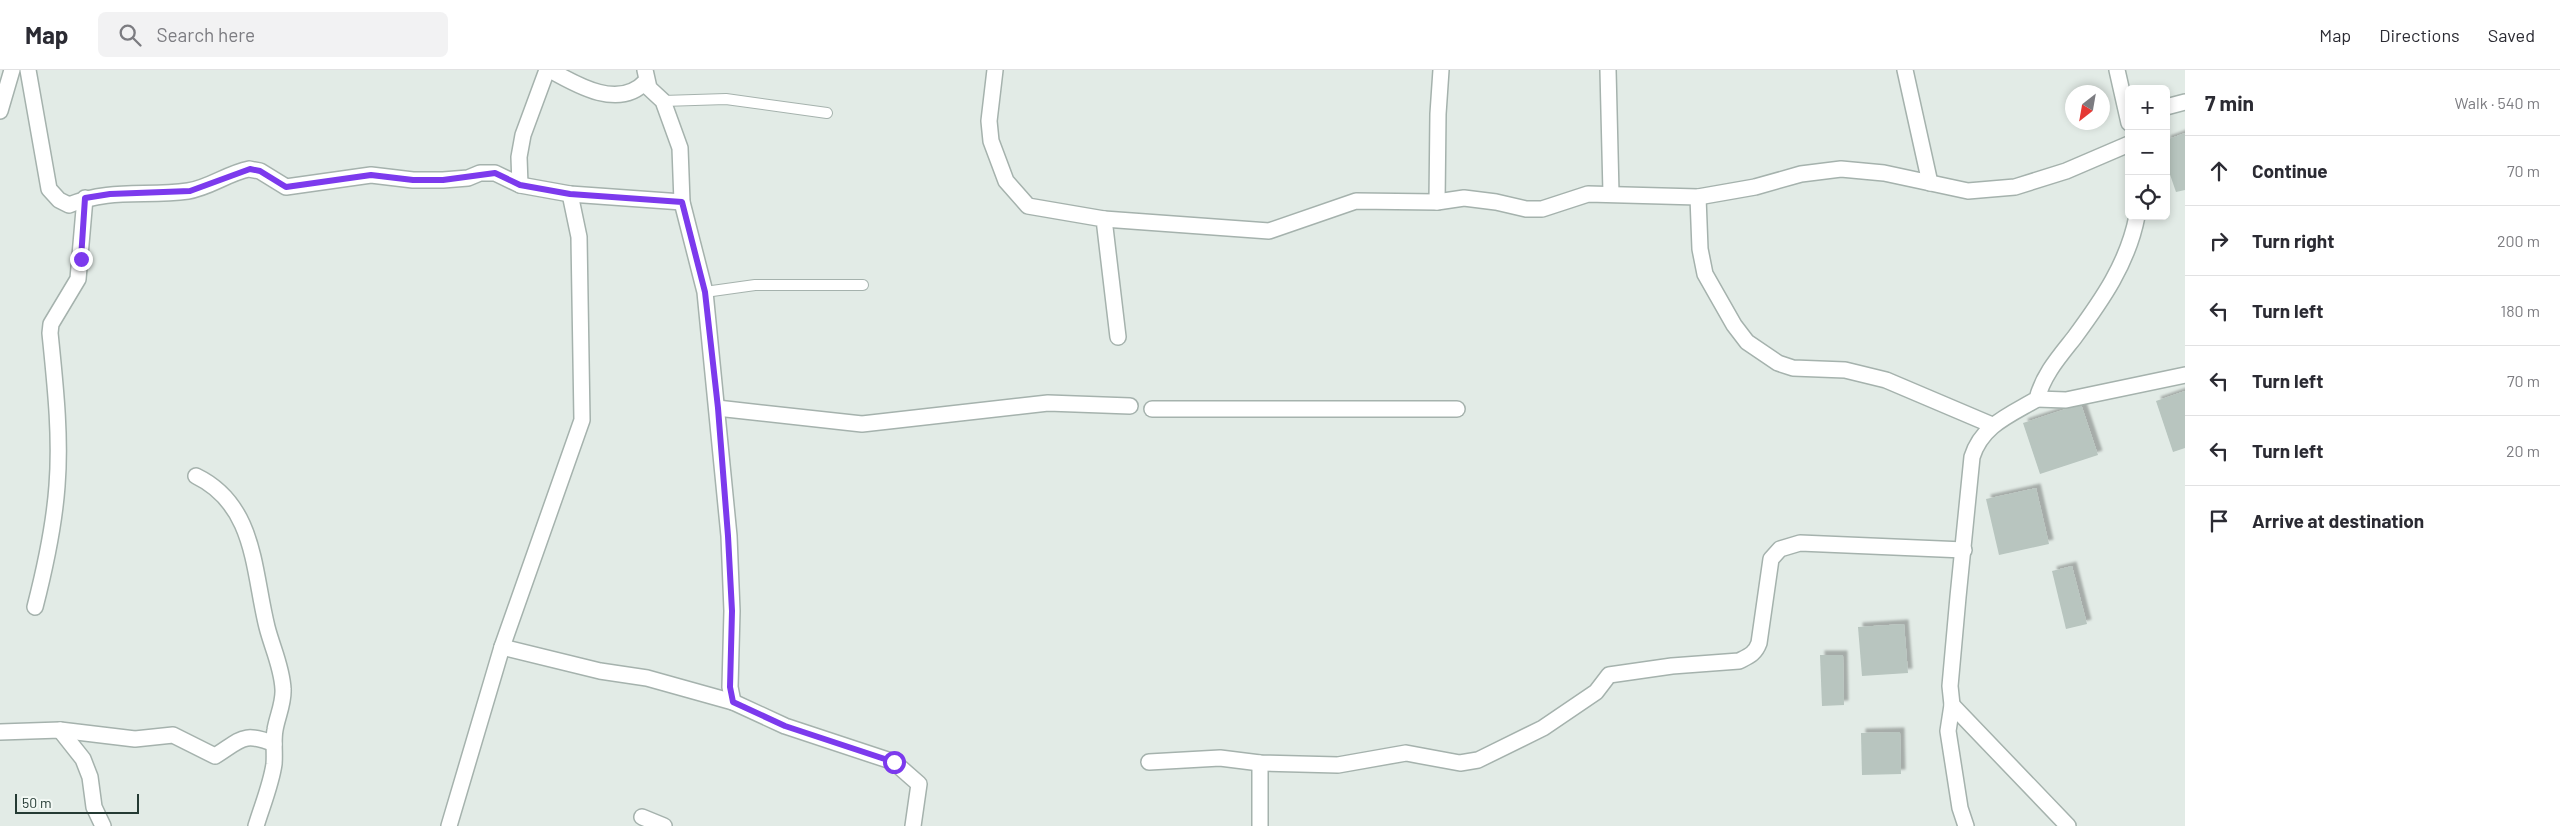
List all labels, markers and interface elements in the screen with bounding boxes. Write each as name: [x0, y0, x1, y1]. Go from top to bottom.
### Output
search box: [98, 12, 448, 57]
text: Map: [25, 20, 68, 49]
icon: search: [116, 21, 144, 49]
text: Search here: [156, 23, 255, 46]
text: Map: [2319, 24, 2351, 46]
text: Directions: [2379, 24, 2460, 46]
text: Saved: [2488, 24, 2535, 46]
north arrow: [2065, 85, 2110, 130]
map controls: [2125, 85, 2170, 220]
button: +: [2125, 85, 2170, 130]
text: 7 min: [2205, 90, 2254, 115]
text: Walk · 540 m: [2455, 93, 2540, 112]
button: −: [2125, 130, 2170, 175]
icon: ahead: [2205, 157, 2233, 185]
text: Continue: [2252, 159, 2328, 182]
text: 70 m: [2507, 161, 2540, 180]
button: locate: [2125, 175, 2170, 220]
icon: right: [2205, 227, 2233, 255]
text: Turn right: [2252, 229, 2334, 252]
text: 200 m: [2497, 231, 2540, 250]
route end: [70, 248, 93, 271]
icon: left: [2205, 297, 2233, 325]
text: Turn left: [2252, 299, 2323, 322]
text: 180 m: [2501, 301, 2540, 320]
icon: left: [2205, 367, 2233, 395]
text: Turn left: [2252, 369, 2323, 392]
text: 70 m: [2507, 371, 2540, 390]
icon: left: [2205, 437, 2233, 465]
text: Turn left: [2252, 439, 2323, 462]
text: 20 m: [2506, 441, 2540, 460]
icon: arrive: [2205, 507, 2233, 535]
text: Arrive at destination: [2252, 509, 2424, 532]
route start: [883, 751, 906, 774]
scale bar: [15, 791, 139, 814]
text: 50 m: [22, 794, 51, 811]

